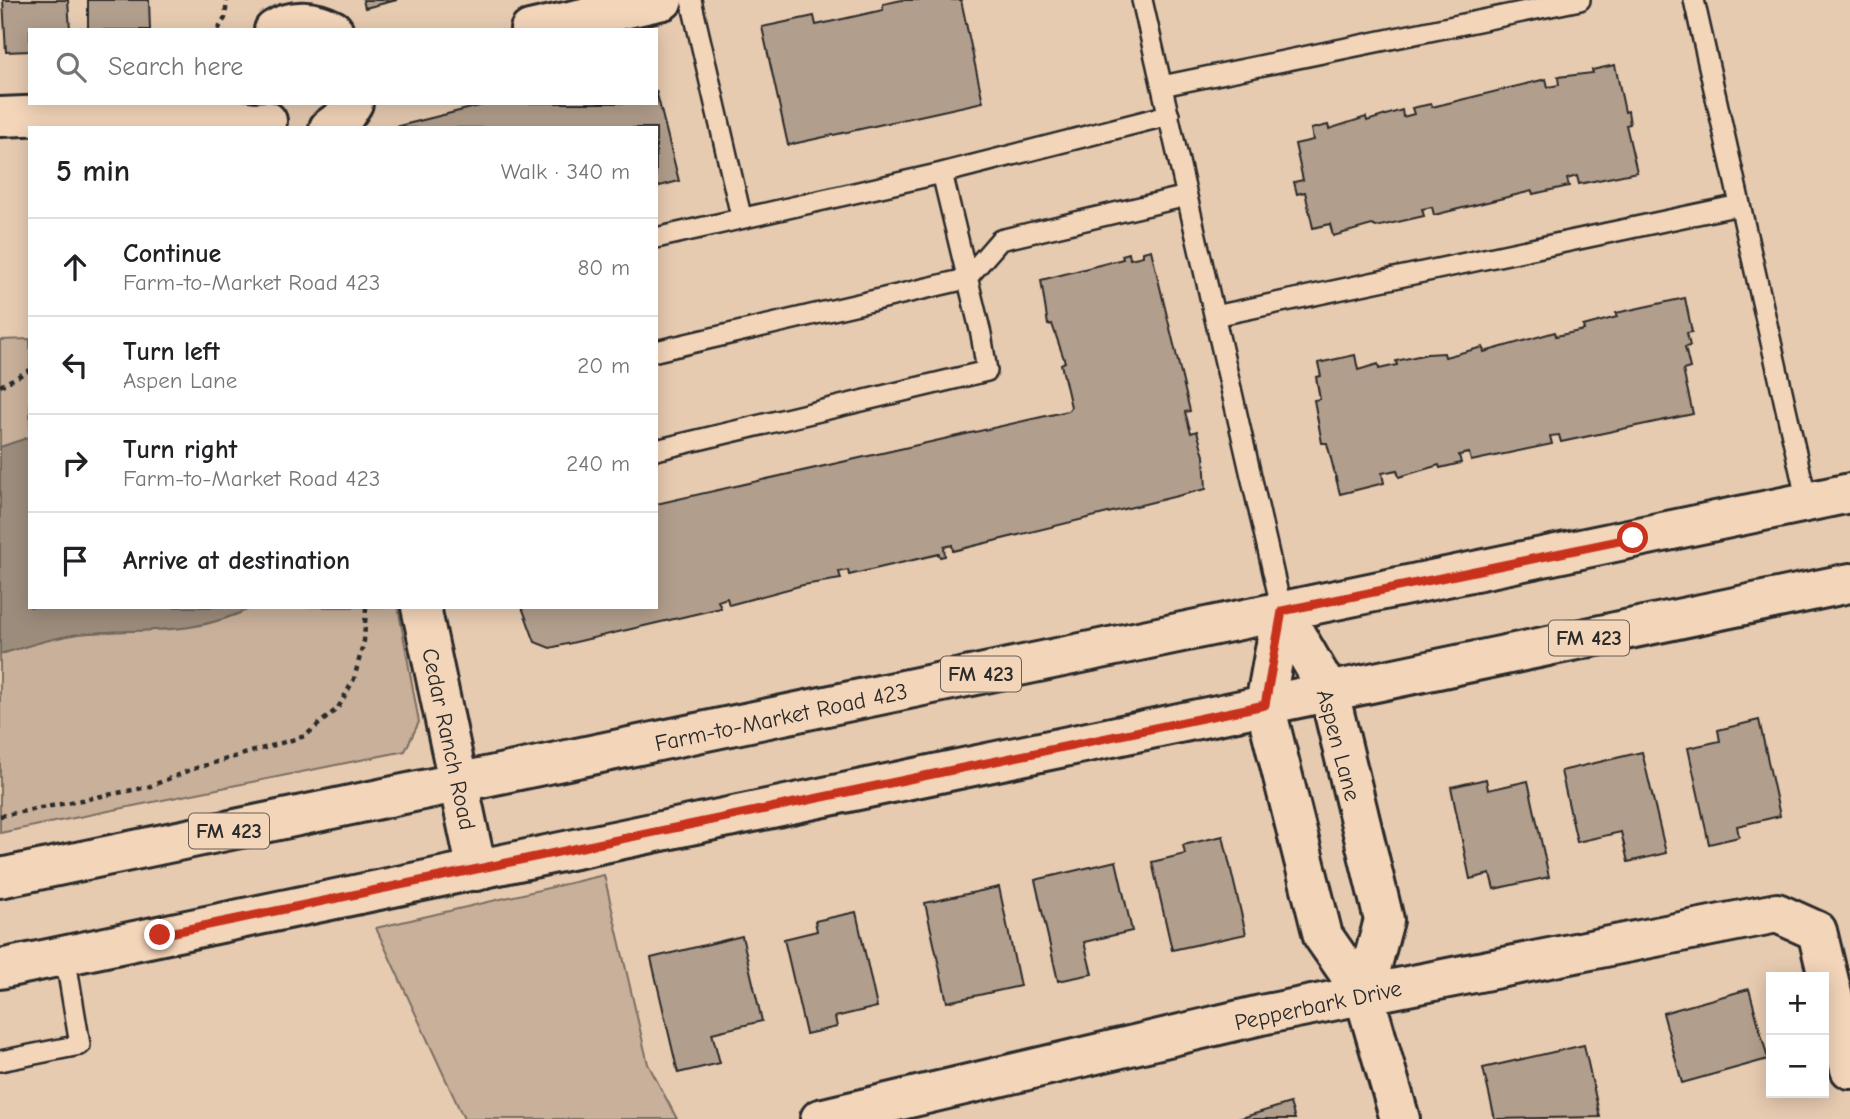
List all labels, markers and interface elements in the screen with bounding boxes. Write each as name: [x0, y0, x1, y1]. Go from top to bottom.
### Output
search box: [28, 28, 658, 105]
icon: search: [52, 48, 90, 86]
text: Search here: [108, 52, 243, 82]
text: 5 min: [56, 154, 130, 189]
text: Walk · 340 m: [501, 158, 630, 185]
text: Continue: [123, 239, 221, 269]
icon: ahead: [56, 248, 94, 286]
text: 80 m: [577, 254, 630, 281]
text: Farm-to-Market Road 423: [123, 269, 380, 296]
text: Turn left: [123, 337, 220, 367]
icon: left: [56, 346, 94, 384]
text: 20 m: [577, 352, 630, 379]
text: Aspen Lane: [123, 367, 237, 394]
text: Turn right: [123, 435, 237, 465]
icon: right: [56, 444, 94, 482]
text: 240 m: [566, 450, 630, 477]
text: Farm-to-Market Road 423: [123, 465, 380, 492]
route start: [1617, 522, 1648, 553]
icon: arrive: [56, 542, 94, 580]
text: Arrive at destination: [123, 546, 350, 576]
road number: FM 423: [1549, 620, 1629, 656]
street label: Cedar Ranch Road: [416, 646, 481, 833]
road number: FM 423: [941, 656, 1021, 692]
street label: Farm-to-Market Road 423: [652, 678, 910, 757]
street label: Aspen Lane: [1311, 686, 1366, 804]
road number: FM 423: [189, 814, 269, 848]
route end: [144, 919, 175, 950]
map controls: [1766, 972, 1829, 1098]
button: +: [1766, 972, 1829, 1035]
street label: Pepperbark Drive: [1232, 975, 1404, 1036]
button: −: [1766, 1035, 1829, 1098]

